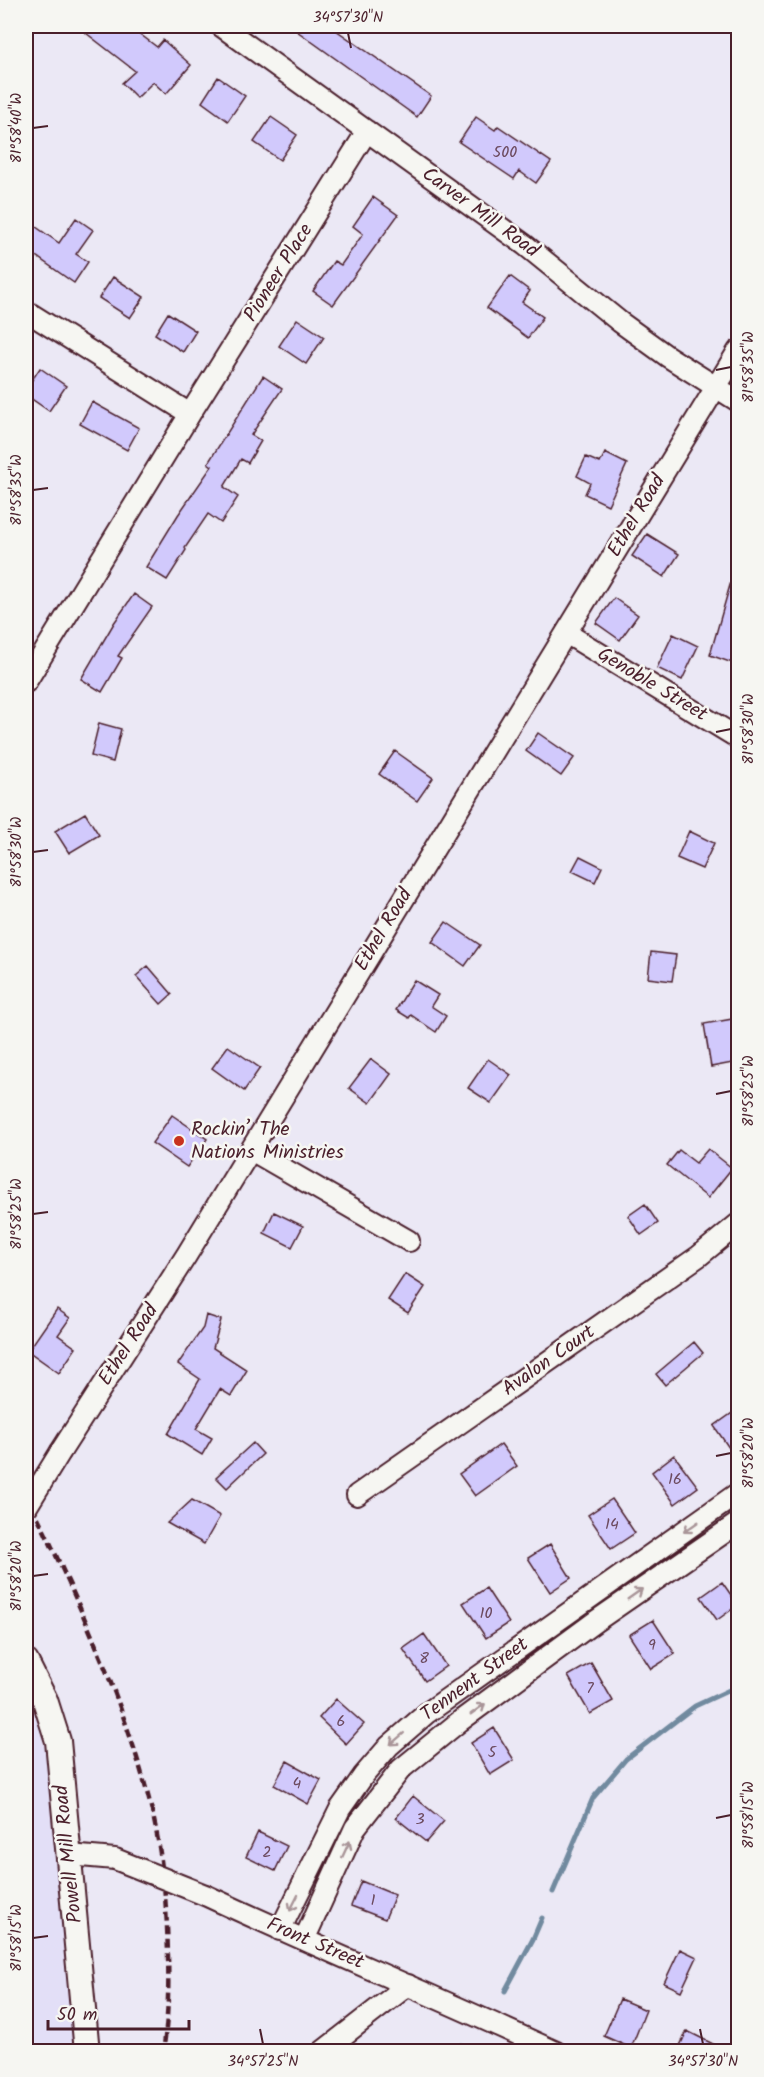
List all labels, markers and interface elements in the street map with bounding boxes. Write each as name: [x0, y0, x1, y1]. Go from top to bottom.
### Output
text: 34°57'30"N: [313, 6, 383, 30]
text: 81°58'40"W: [5, 92, 29, 163]
house number: 500: [493, 140, 517, 165]
street label: Carver Mill Road: [415, 159, 546, 267]
street label: Pioneer Place: [236, 217, 322, 329]
text: 81°58'35"W: [737, 331, 761, 403]
text: 81°58'35"W: [5, 454, 29, 526]
street label: Ethel Road: [600, 467, 675, 564]
street label: Genoble Street: [591, 639, 714, 731]
text: 81°58'30"W: [737, 693, 761, 764]
text: 81°58'30"W: [5, 816, 29, 887]
street label: Ethel Road: [347, 881, 422, 978]
text: 81°58'25"W: [737, 1055, 761, 1127]
place label: Rockin’ The Nations Ministries: [191, 1114, 344, 1169]
marker: Rockin’ The Nations Ministries: [172, 1134, 186, 1148]
text: 81°58'25"W: [5, 1178, 29, 1250]
street label: Ethel Road: [90, 1297, 168, 1392]
street label: Avalon Court: [496, 1317, 602, 1405]
text: 81°58'20"W: [737, 1417, 761, 1489]
house number: 16: [668, 1467, 682, 1492]
house number: 14: [605, 1512, 619, 1537]
one-way arrow: [683, 1521, 699, 1533]
text: 81°58'20"W: [5, 1540, 29, 1612]
one-way arrow: [627, 1588, 643, 1600]
house number: 10: [479, 1601, 493, 1626]
street label: Tennent Street: [414, 1630, 536, 1730]
house number: 9: [648, 1633, 656, 1658]
house number: 8: [419, 1646, 429, 1671]
house number: 7: [586, 1676, 594, 1701]
one-way arrow: [469, 1702, 485, 1715]
house number: 6: [337, 1709, 345, 1734]
one-way arrow: [390, 1732, 405, 1746]
house number: 5: [488, 1740, 498, 1765]
house number: 4: [293, 1771, 302, 1796]
text: 81°58'15"W: [737, 1781, 761, 1849]
street label: Powell Mill Road: [46, 1782, 92, 1925]
house number: 3: [415, 1807, 425, 1832]
house number: 2: [262, 1840, 272, 1865]
one-way arrow: [340, 1840, 352, 1858]
house number: 1: [370, 1888, 376, 1913]
one-way arrow: [288, 1894, 300, 1912]
text: 81°58'15"W: [5, 1904, 29, 1972]
street label: Front Street: [261, 1909, 369, 1979]
scale bar: [48, 1993, 189, 2031]
text: 50 m: [57, 2001, 97, 2030]
text: 34°57'25"N: [228, 2050, 298, 2074]
text: 34°57'30"N: [668, 2050, 738, 2074]

